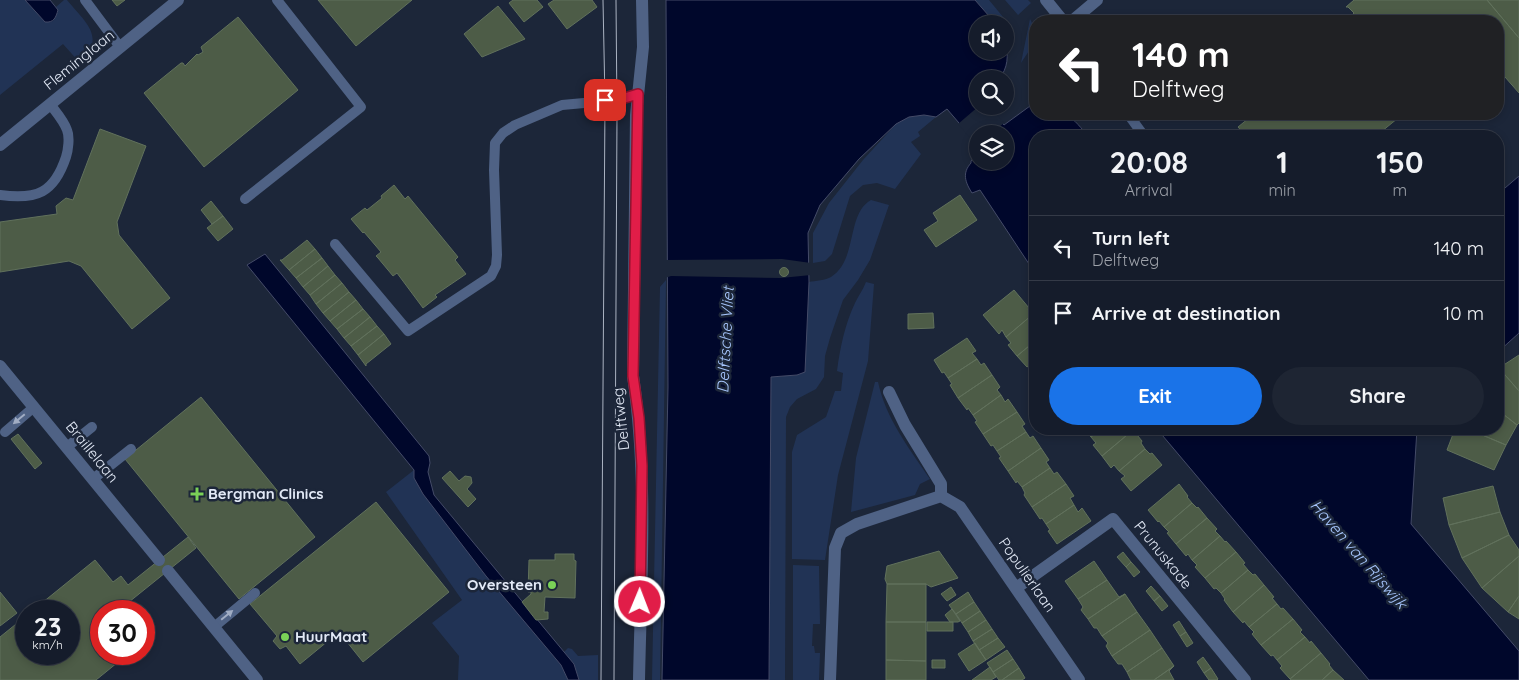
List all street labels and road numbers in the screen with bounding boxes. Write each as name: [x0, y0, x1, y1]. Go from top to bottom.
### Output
street label: Fleminglaan: [39, 25, 118, 94]
street label: Delftweg: [608, 387, 633, 451]
street label: Braillelaan: [62, 417, 123, 486]
street label: Prunuskade: [1130, 517, 1197, 593]
street label: Populierlaan: [995, 534, 1060, 616]

